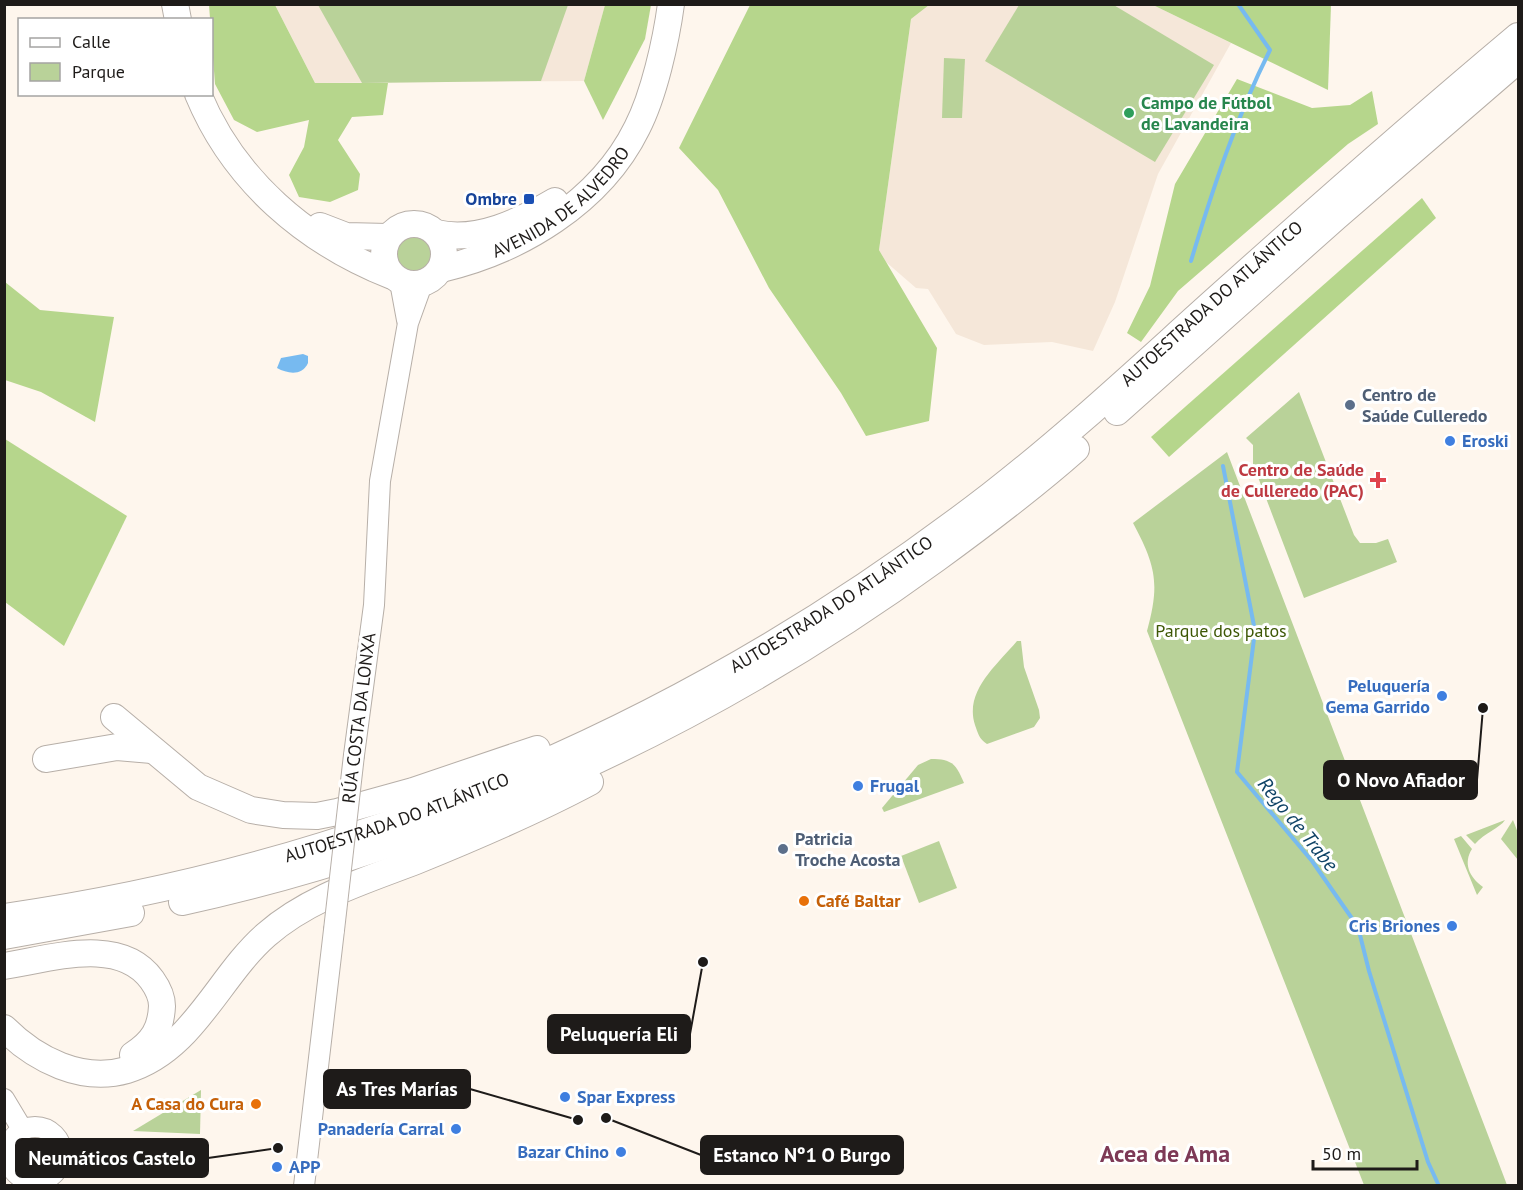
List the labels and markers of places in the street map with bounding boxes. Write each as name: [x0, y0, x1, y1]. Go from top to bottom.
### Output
place label: Campo de Fútbol de Lavandeira: [1141, 91, 1272, 135]
marker: Campo de Fútbol de Lavandeira: [1122, 106, 1136, 120]
place label: Ombre: [465, 187, 517, 210]
marker: Ombre: [522, 192, 536, 206]
place label: Centro de Saúde Culleredo: [1362, 383, 1488, 427]
marker: Centro de Saúde Culleredo: [1343, 398, 1357, 412]
place label: Eroski: [1462, 429, 1509, 452]
marker: Eroski: [1443, 434, 1457, 448]
place label: Centro de Saúde de Culleredo (PAC): [1221, 458, 1364, 502]
marker: Centro de Saúde de Culleredo (PAC): [1369, 471, 1387, 489]
place label: Peluquería Gema Garrido: [1325, 674, 1430, 718]
marker: Peluquería Gema Garrido: [1435, 689, 1449, 703]
callout: O Novo Afiador: [1324, 761, 1477, 799]
place label: Frugal: [870, 774, 920, 797]
marker: Frugal: [851, 779, 865, 793]
place label: Patricia Troche Acosta: [795, 827, 900, 871]
marker: Patricia Troche Acosta: [776, 842, 790, 856]
place label: Café Baltar: [816, 889, 901, 912]
marker: Café Baltar: [797, 894, 811, 908]
place label: Cris Briones: [1349, 914, 1440, 937]
marker: Cris Briones: [1445, 919, 1459, 933]
callout: Peluquería Eli: [548, 1015, 690, 1053]
callout: As Tres Marías: [324, 1070, 470, 1108]
place label: Spar Express: [577, 1085, 676, 1108]
marker: Spar Express: [558, 1090, 572, 1104]
place label: A Casa do Cura: [131, 1092, 244, 1115]
marker: A Casa do Cura: [249, 1097, 263, 1111]
place label: Panadería Carral: [318, 1117, 445, 1140]
marker: Panadería Carral: [449, 1122, 463, 1136]
callout: Estanco Nº1 O Burgo: [701, 1136, 903, 1174]
callout: Neumáticos Castelo: [16, 1139, 208, 1177]
place label: Bazar Chino: [517, 1140, 609, 1163]
marker: Bazar Chino: [614, 1145, 628, 1159]
place label: APP: [289, 1155, 320, 1178]
marker: APP: [270, 1160, 284, 1174]

